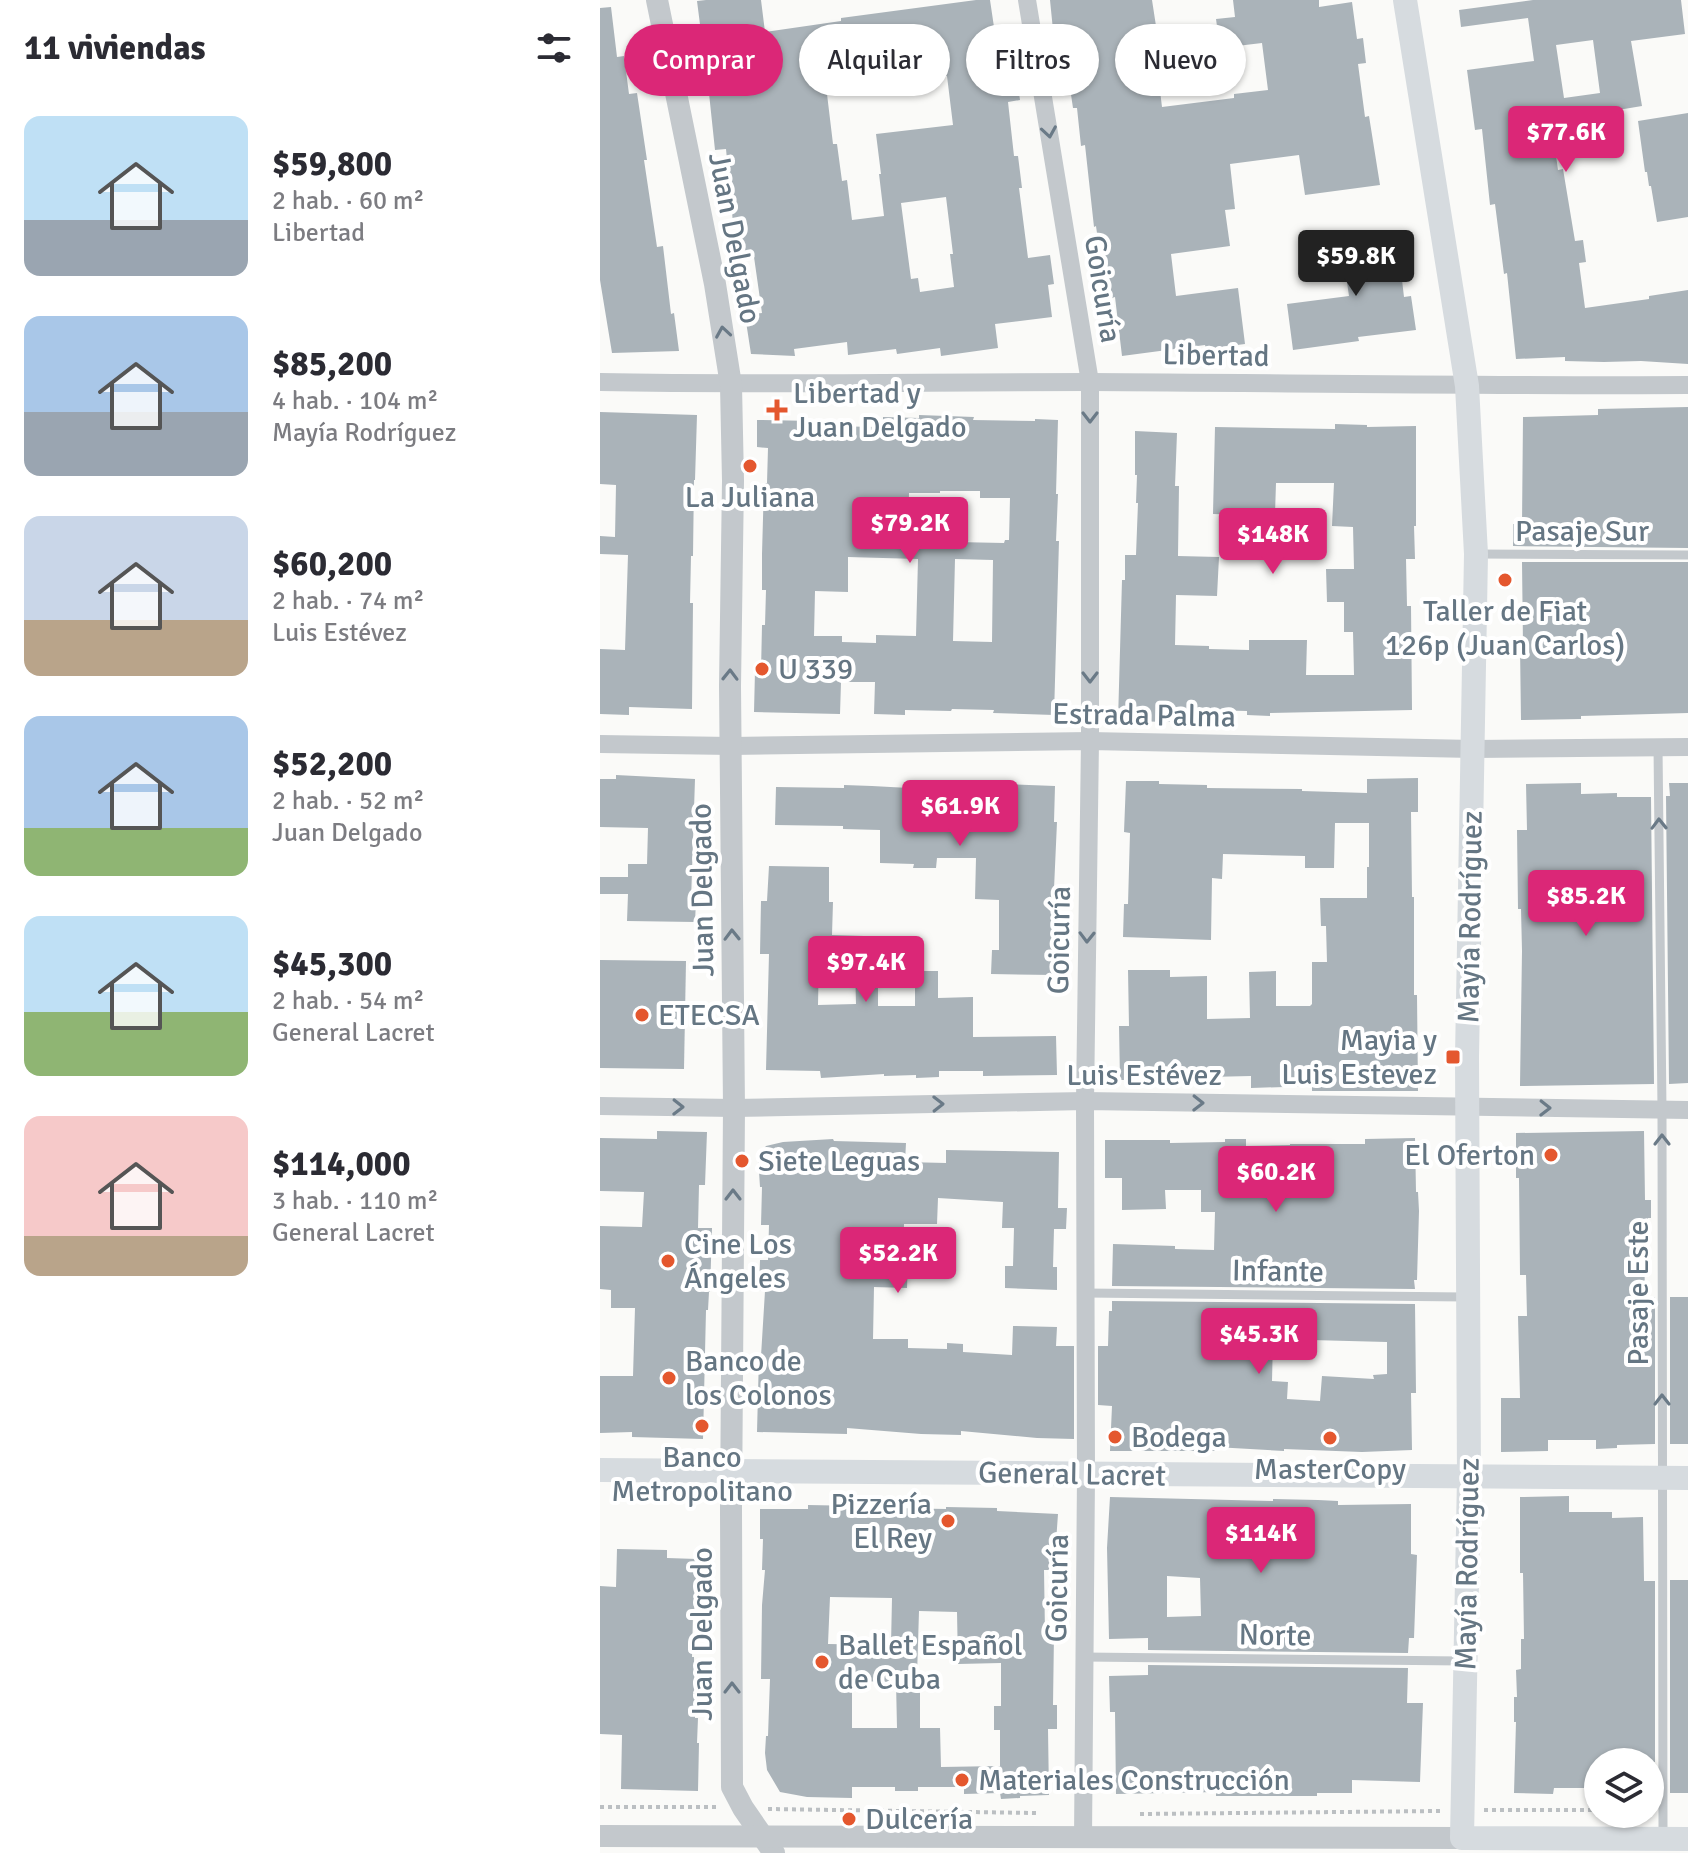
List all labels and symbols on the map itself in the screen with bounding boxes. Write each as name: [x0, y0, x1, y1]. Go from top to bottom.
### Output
pin: $77.6K: [1501, 106, 1631, 174]
one-way arrow: [1039, 125, 1056, 139]
street label: Juan Delgado: [700, 149, 769, 327]
pin: $59.8K: [1291, 230, 1421, 298]
street label: Goicuría: [1076, 233, 1129, 346]
one-way arrow: [715, 325, 732, 339]
street label: Libertad: [1162, 336, 1270, 375]
place label: Libertad y Juan Delgado: [793, 375, 967, 446]
marker: Libertad y Juan Delgado: [768, 401, 786, 419]
one-way arrow: [1081, 411, 1099, 424]
marker: La Juliana: [741, 457, 759, 475]
place label: La Juliana: [685, 479, 815, 516]
pin: $79.2K: [845, 497, 975, 565]
pin: $148K: [1217, 508, 1329, 576]
street label: Pasaje Sur: [1515, 513, 1649, 550]
marker: Taller de Fiat 126p (Juan Carlos): [1496, 571, 1514, 589]
place label: Taller de Fiat 126p (Juan Carlos): [1385, 593, 1625, 664]
place label: U 339: [778, 651, 853, 688]
marker: U 339: [753, 660, 771, 678]
one-way arrow: [721, 668, 739, 681]
one-way arrow: [1081, 671, 1099, 684]
street label: Estrada Palma: [1052, 695, 1236, 736]
pin: $61.9K: [895, 780, 1025, 848]
street label: Juan Delgado: [682, 803, 723, 977]
street label: Mayía Rodríguez: [1450, 810, 1491, 1024]
one-way arrow: [1650, 817, 1668, 830]
pin: $85.2K: [1521, 870, 1651, 938]
street label: Goicuría: [1040, 885, 1079, 995]
one-way arrow: [723, 928, 741, 941]
one-way arrow: [1078, 931, 1096, 944]
pin: $97.4K: [801, 936, 931, 1004]
place label: ETECSA: [658, 997, 760, 1034]
marker: ETECSA: [633, 1006, 651, 1024]
place label: Mayia y Luis Estevez: [1281, 1022, 1437, 1093]
marker: Mayia y Luis Estevez: [1444, 1048, 1462, 1066]
street label: Luis Estévez: [1066, 1057, 1222, 1094]
one-way arrow: [1192, 1094, 1205, 1112]
one-way arrow: [932, 1096, 945, 1113]
one-way arrow: [672, 1099, 685, 1116]
one-way arrow: [1539, 1099, 1552, 1117]
one-way arrow: [1653, 1133, 1671, 1146]
place label: El Oferton: [1404, 1137, 1535, 1174]
place label: Siete Leguas: [758, 1143, 920, 1180]
pin: $60.2K: [1211, 1146, 1341, 1214]
marker: El Oferton: [1542, 1146, 1560, 1164]
marker: Siete Leguas: [733, 1152, 751, 1170]
one-way arrow: [724, 1188, 742, 1201]
street label: Pasaje Este: [1620, 1220, 1657, 1366]
place label: Cine Los Ángeles: [684, 1226, 792, 1297]
pin: $52.2K: [833, 1227, 963, 1295]
marker: Cine Los Ángeles: [659, 1252, 677, 1270]
street label: Infante: [1232, 1252, 1324, 1291]
pin: $45.3K: [1194, 1308, 1324, 1376]
place label: Banco de los Colonos: [685, 1343, 832, 1414]
marker: Banco de los Colonos: [660, 1369, 678, 1387]
one-way arrow: [1653, 1393, 1671, 1406]
marker: Banco Metropolitano: [693, 1417, 711, 1435]
place label: Bodega: [1131, 1419, 1227, 1456]
marker: Bodega: [1106, 1428, 1124, 1446]
marker: MasterCopy: [1321, 1429, 1339, 1447]
place label: Banco Metropolitano: [611, 1439, 793, 1510]
place label: MasterCopy: [1254, 1451, 1406, 1488]
street label: General Lacret: [978, 1454, 1166, 1495]
street label: Mayía Rodríguez: [1447, 1457, 1488, 1671]
place label: Pizzería El Rey: [831, 1486, 932, 1557]
pin: $114K: [1205, 1507, 1317, 1575]
marker: Pizzería El Rey: [939, 1512, 957, 1530]
street label: Goicuría: [1038, 1533, 1077, 1643]
street label: Juan Delgado: [684, 1547, 721, 1721]
street label: Norte: [1238, 1616, 1312, 1655]
place label: Ballet Español de Cuba: [838, 1627, 1022, 1698]
marker: Ballet Español de Cuba: [813, 1653, 831, 1671]
one-way arrow: [723, 1681, 741, 1694]
place label: Materiales Construcción: [978, 1762, 1290, 1799]
marker: Materiales Construcción: [953, 1771, 971, 1789]
place label: Dulcería: [865, 1801, 973, 1838]
marker: Dulcería: [840, 1810, 858, 1828]

